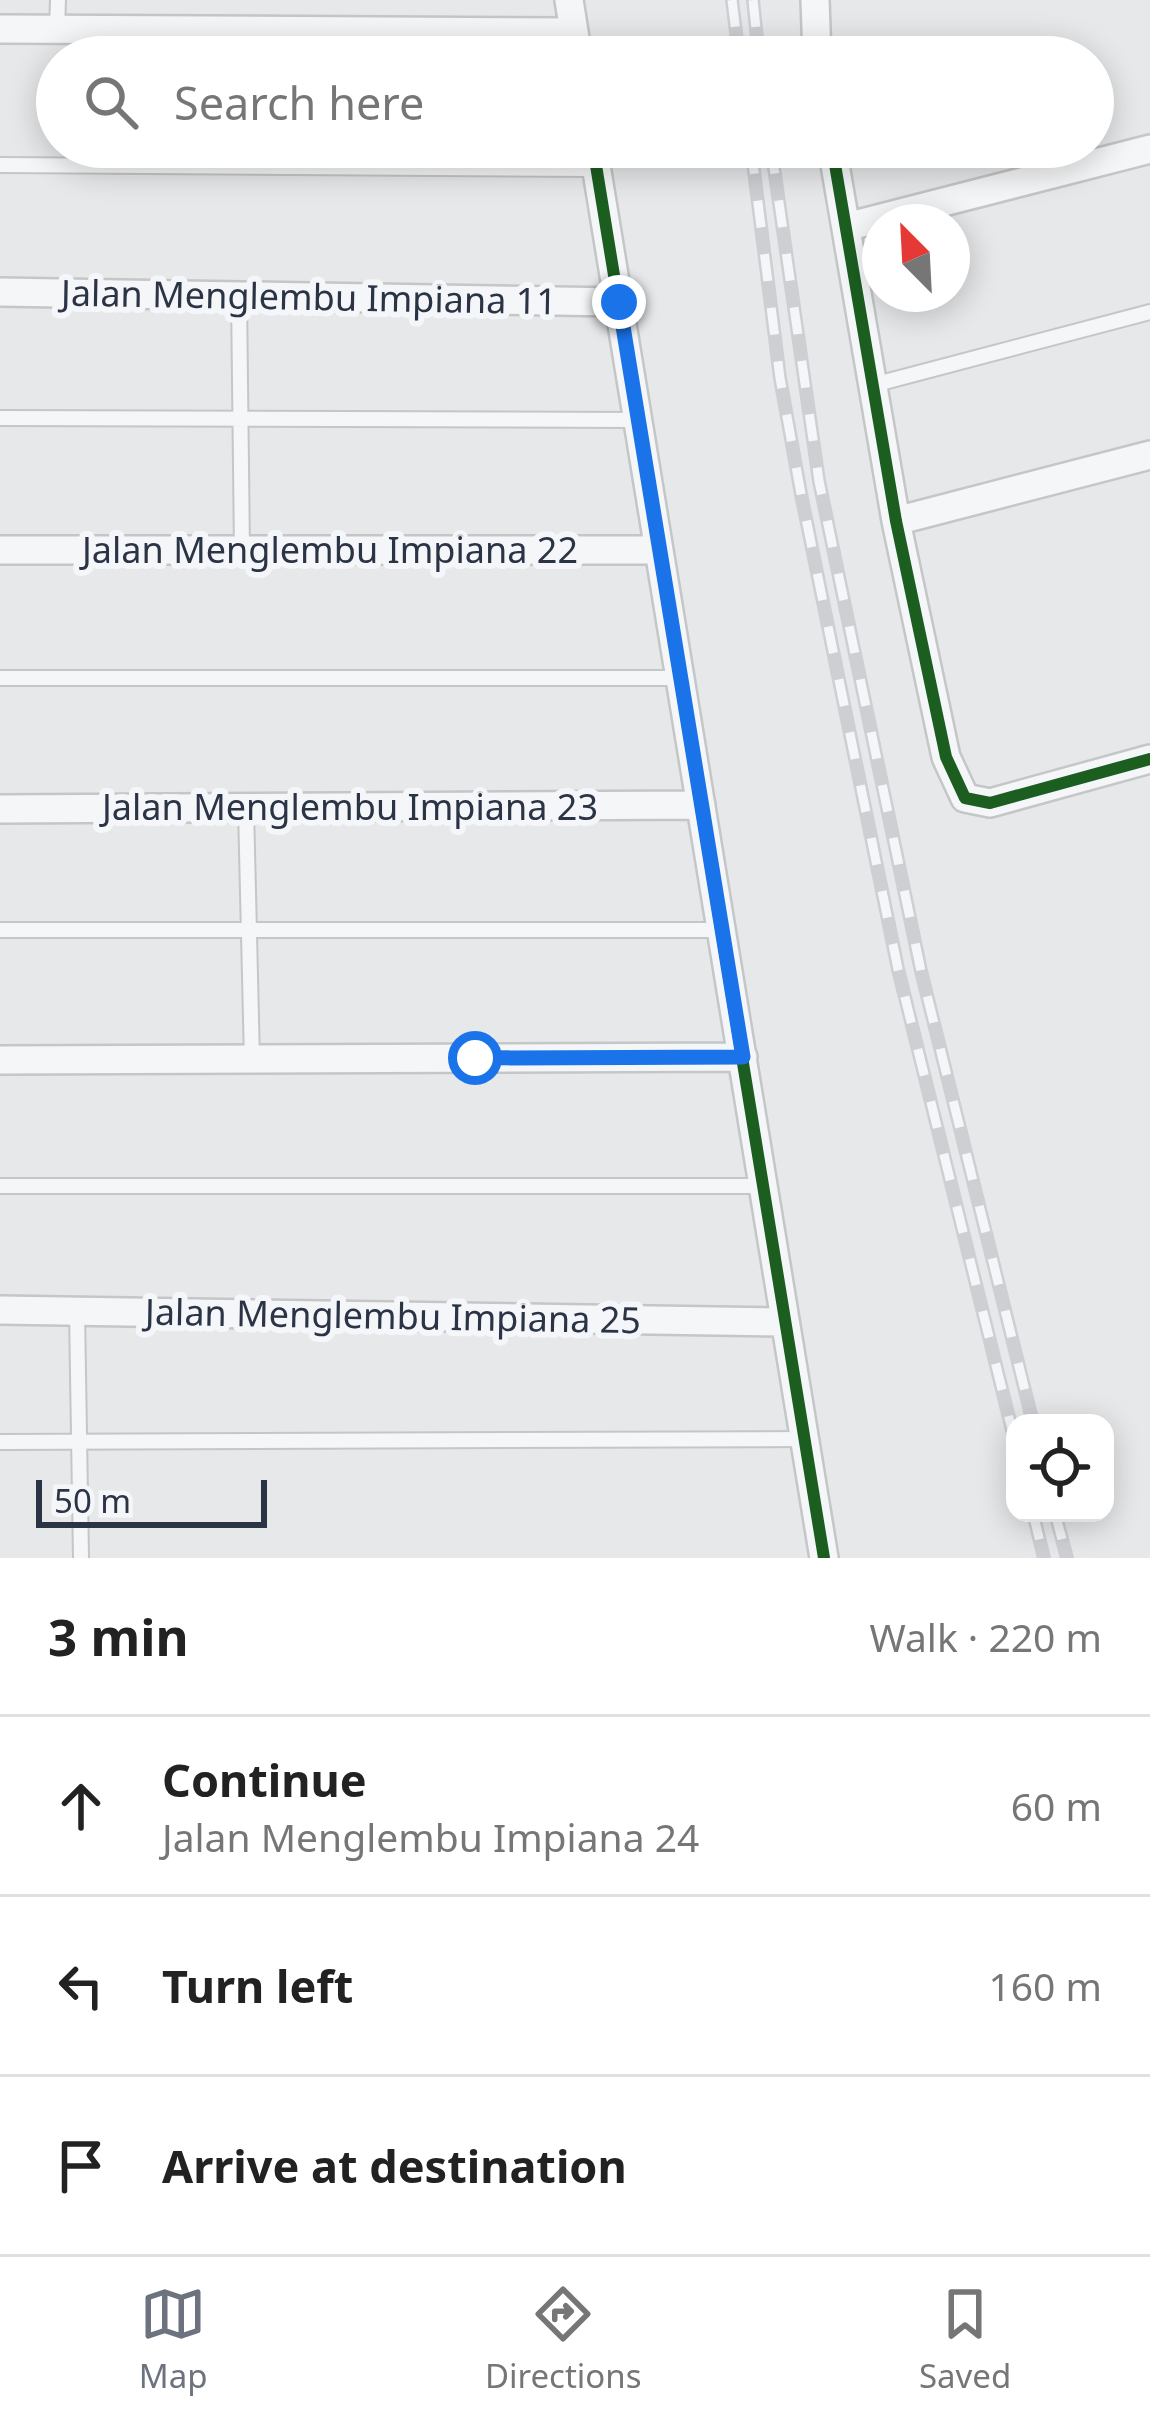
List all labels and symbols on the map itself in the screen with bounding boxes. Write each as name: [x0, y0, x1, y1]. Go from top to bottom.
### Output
north arrow: [862, 204, 970, 312]
street label: Jalan Menglembu Impiana 11: [58, 268, 557, 325]
route end: [592, 275, 646, 329]
street label: Jalan Menglembu Impiana 22: [79, 525, 578, 574]
street label: Jalan Menglembu Impiana 23: [99, 782, 598, 831]
route start: [448, 1031, 502, 1085]
street label: Jalan Menglembu Impiana 25: [142, 1287, 641, 1344]
scale bar: [36, 1474, 267, 1527]

